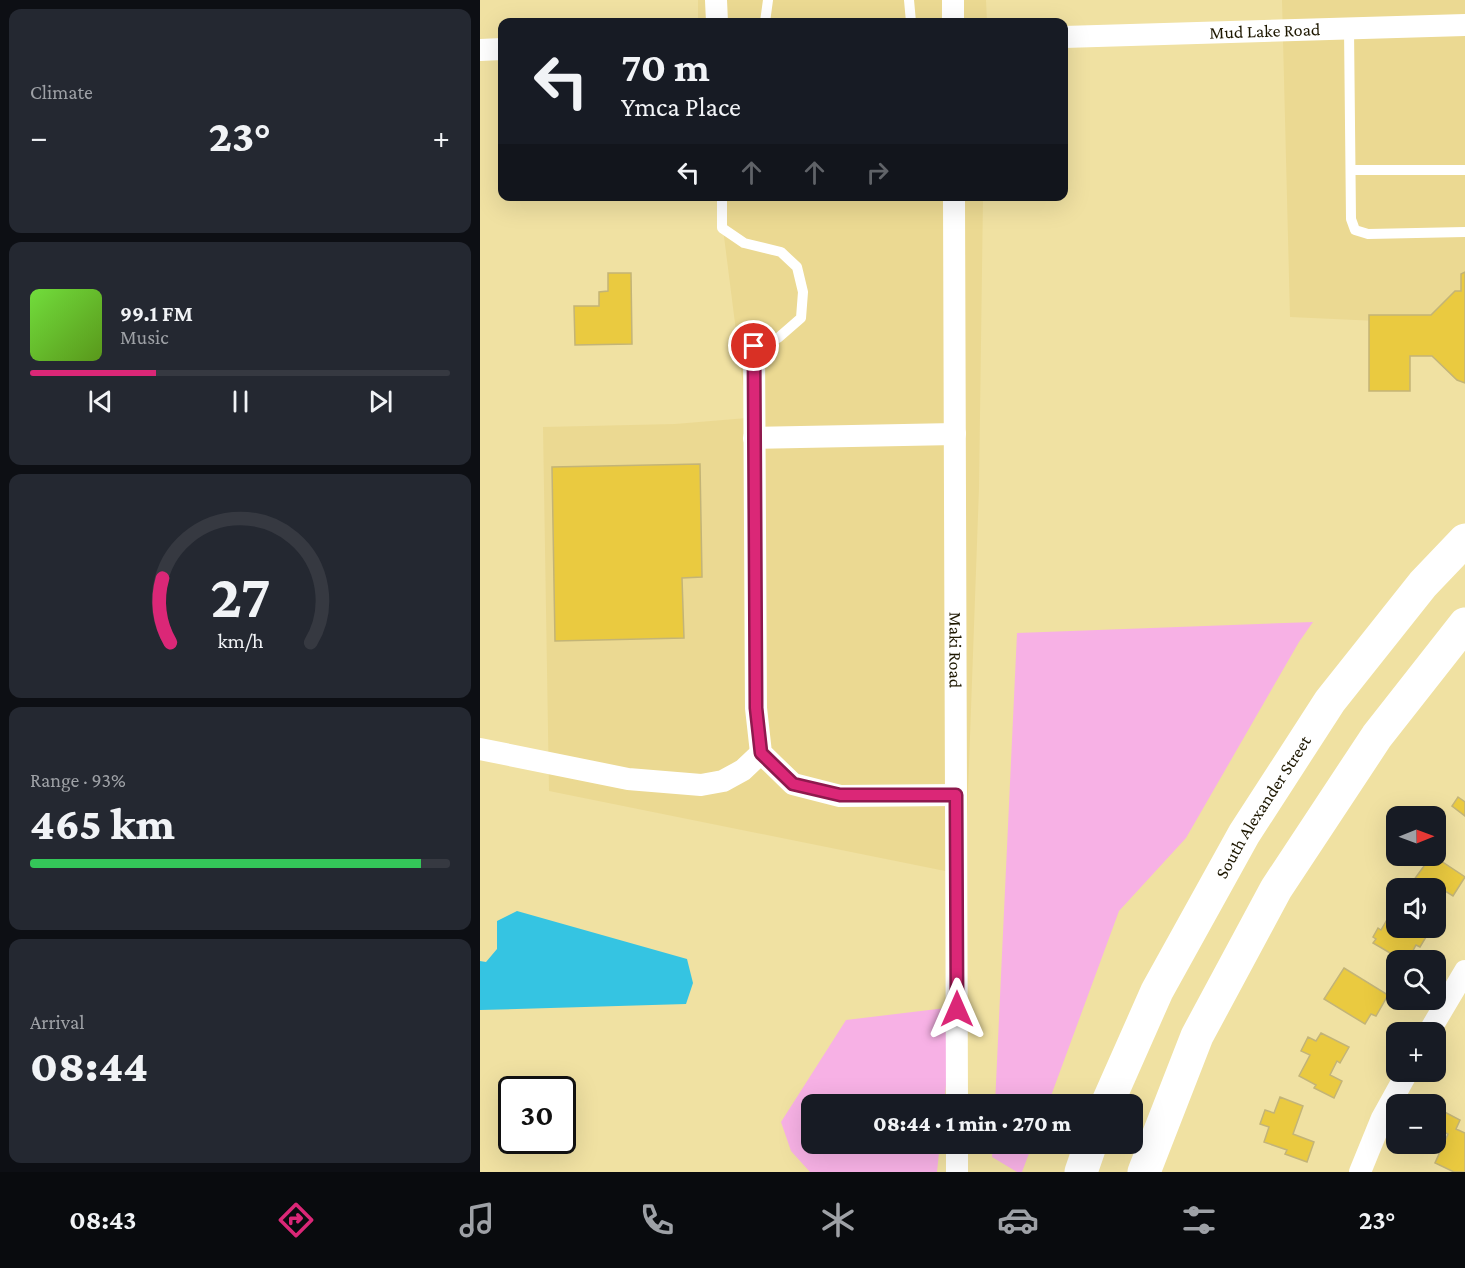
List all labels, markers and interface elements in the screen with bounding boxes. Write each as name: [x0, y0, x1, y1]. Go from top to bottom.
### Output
street label: Mud Lake Road: [1209, 19, 1321, 43]
icon: left: [522, 42, 600, 120]
text: 70 m: [621, 43, 710, 90]
text: Climate: [30, 81, 93, 103]
text: Ymca Place: [621, 92, 741, 122]
text: 23°: [209, 111, 271, 161]
text: −: [30, 118, 47, 155]
text: +: [433, 118, 450, 155]
icon: left: [672, 156, 705, 189]
icon: ahead: [735, 156, 768, 189]
icon: ahead: [798, 156, 831, 189]
icon: right: [861, 156, 894, 189]
text: 99.1 FM: [120, 301, 193, 326]
pin: [728, 320, 779, 371]
text: Music: [120, 326, 169, 348]
icon: arrive: [737, 329, 770, 362]
icon: previous: [84, 385, 117, 418]
icon: pause: [224, 385, 257, 418]
icon: next: [364, 385, 397, 418]
text: 27: [210, 561, 270, 630]
street label: Maki Road: [945, 612, 966, 689]
text: km/h: [217, 629, 264, 653]
street label: South Alexander Street: [1211, 731, 1315, 882]
text: Range · 93%: [30, 769, 126, 791]
text: 465 km: [30, 799, 175, 849]
north arrow: [1386, 806, 1446, 866]
map controls: [1386, 806, 1446, 1154]
button: sound: [1386, 878, 1446, 938]
button: search: [1386, 950, 1446, 1010]
position arrow: [925, 977, 989, 1041]
text: Arrival: [30, 1011, 84, 1033]
button: +: [1386, 1022, 1446, 1082]
text: 08:44: [30, 1041, 148, 1091]
speed limit sign: 30: [498, 1076, 576, 1154]
button: −: [1386, 1094, 1446, 1154]
text: 08:44 · 1 min · 270 m: [873, 1111, 1071, 1136]
icon: directions: [275, 1199, 317, 1241]
icon: music: [456, 1199, 498, 1241]
icon: phone: [636, 1199, 678, 1241]
icon: climate: [817, 1199, 859, 1241]
icon: car: [997, 1199, 1039, 1241]
icon: filters: [1178, 1199, 1220, 1241]
text: 08:43: [69, 1205, 136, 1235]
text: 23°: [1359, 1205, 1396, 1235]

